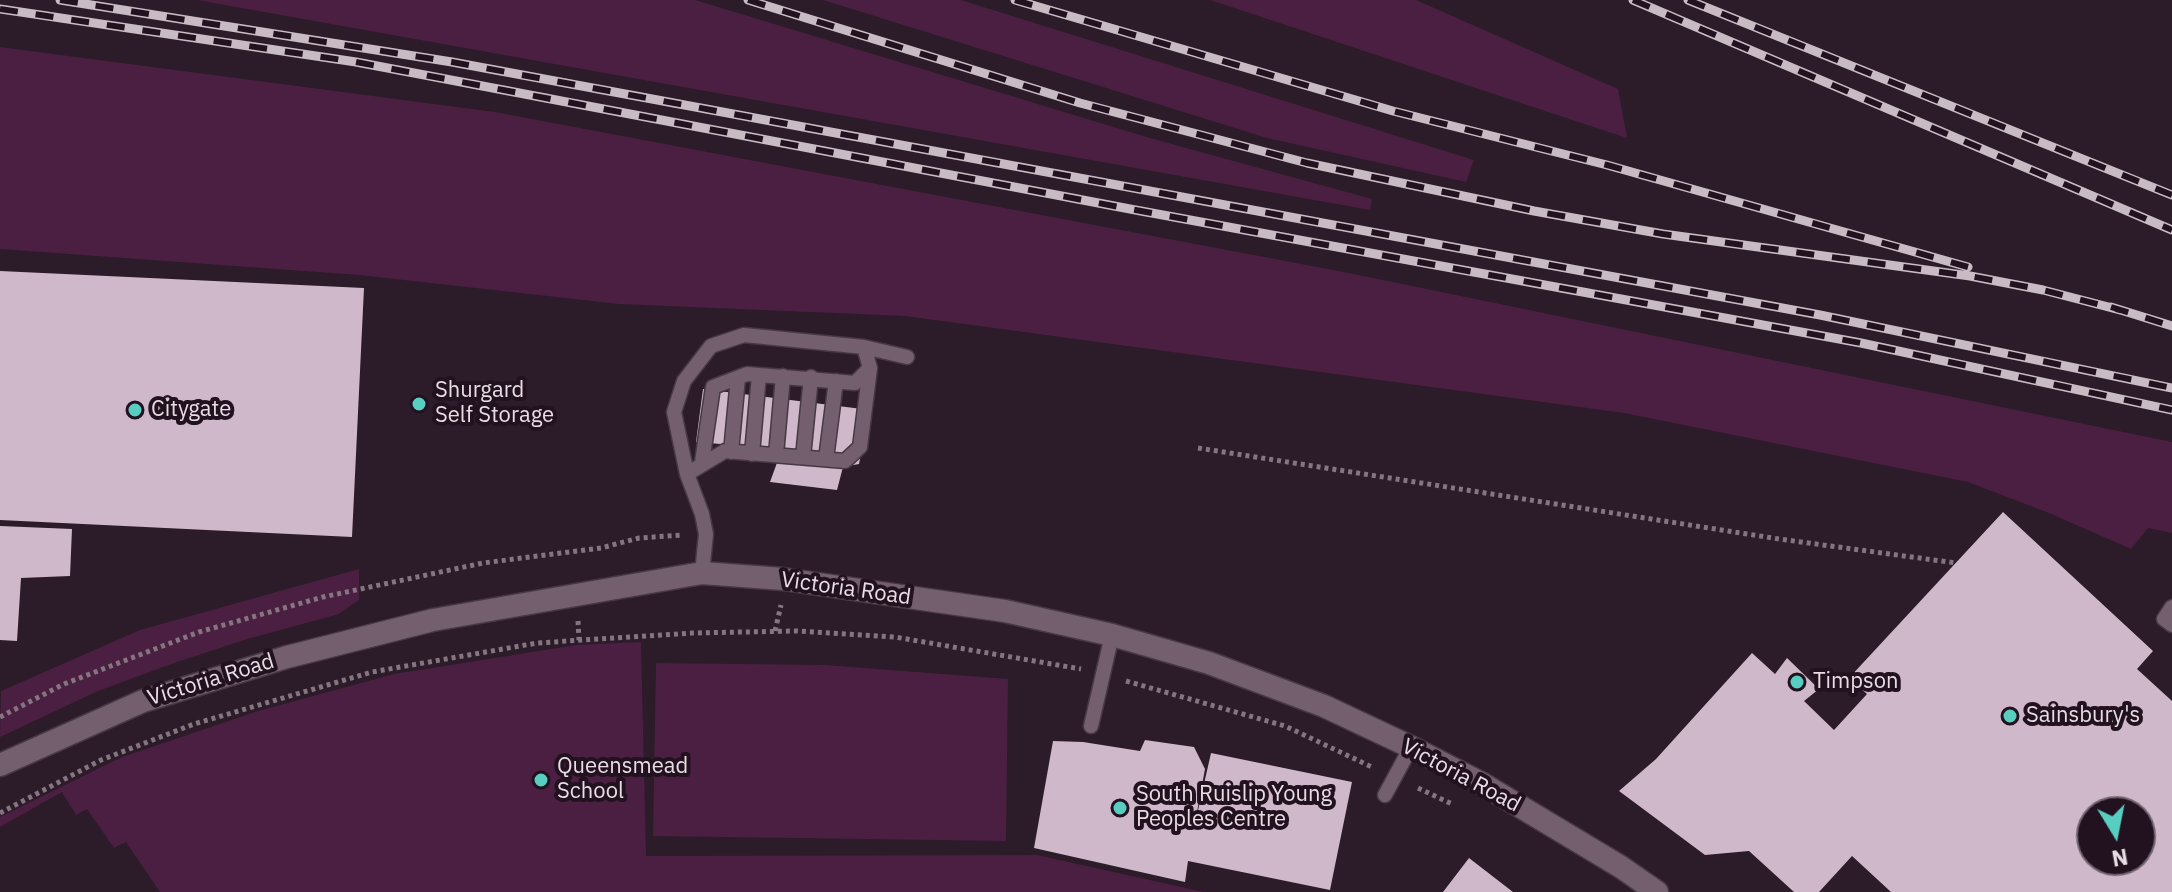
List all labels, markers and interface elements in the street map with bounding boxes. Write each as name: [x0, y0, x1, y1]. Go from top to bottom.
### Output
place label: Shurgard Self Storage: [435, 378, 554, 430]
marker: Shurgard Self Storage: [410, 395, 428, 413]
place label: Citygate: [151, 397, 231, 423]
marker: Citygate: [126, 401, 144, 419]
street label: Victoria Road: [779, 567, 913, 611]
street label: Victoria Road: [144, 648, 278, 712]
place label: Timpson: [1813, 669, 1899, 695]
marker: Timpson: [1788, 673, 1806, 691]
place label: Sainsbury's: [2026, 703, 2140, 729]
marker: Sainsbury's: [2001, 707, 2019, 725]
street label: Victoria Road: [1397, 734, 1525, 818]
place label: Queensmead School: [557, 754, 688, 806]
marker: Queensmead School: [532, 771, 550, 789]
place label: South Ruislip Young Peoples Centre: [1136, 782, 1332, 834]
north arrow: [2076, 796, 2156, 876]
marker: South Ruislip Young Peoples Centre: [1111, 799, 1129, 817]
text: N: [2110, 842, 2130, 874]

